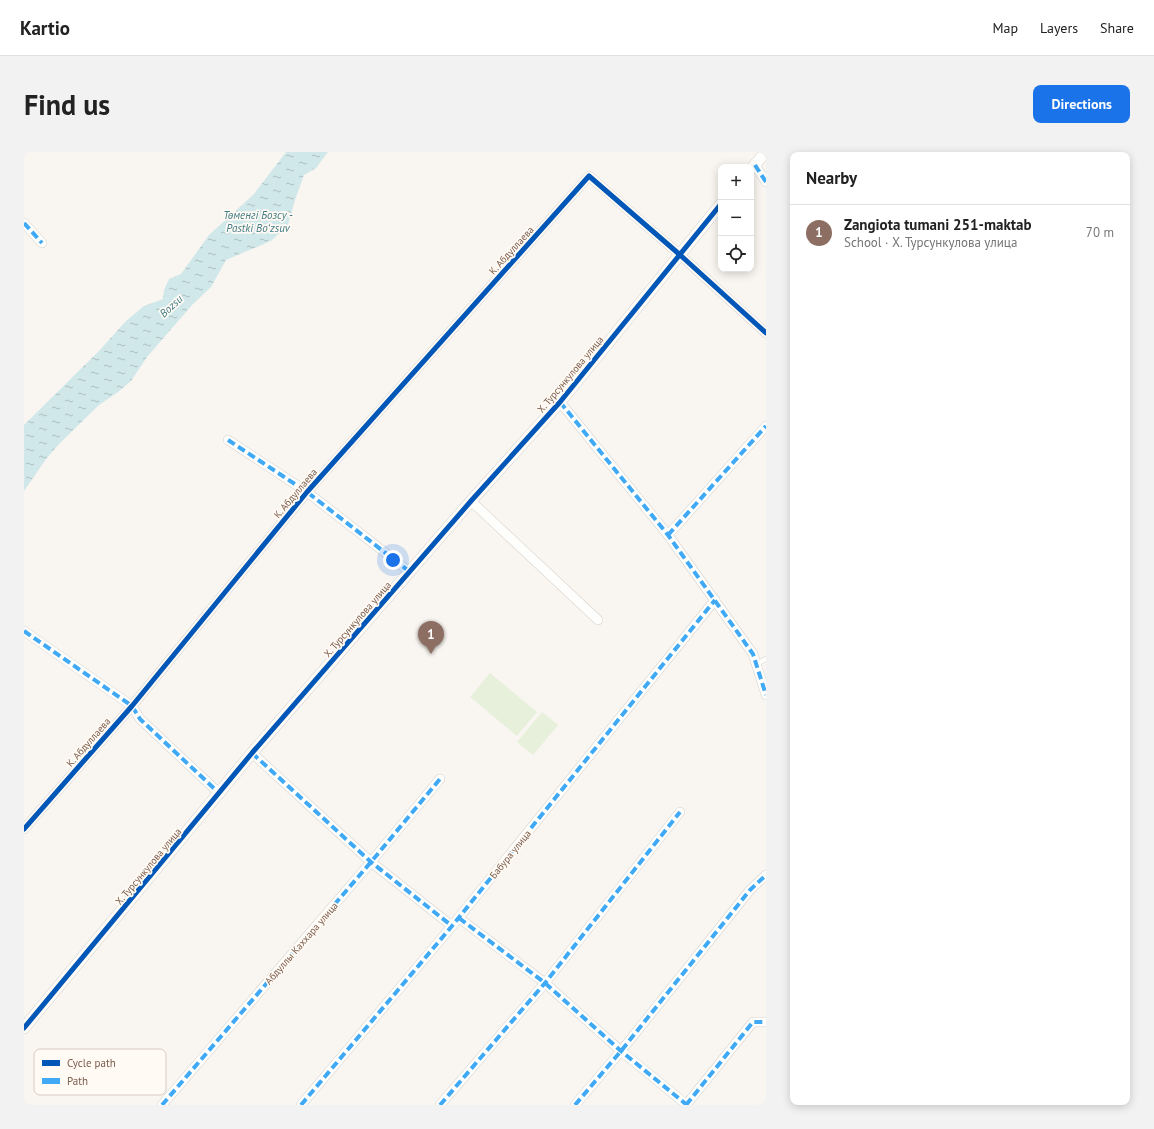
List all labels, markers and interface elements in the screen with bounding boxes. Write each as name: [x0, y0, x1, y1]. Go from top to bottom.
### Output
text: Kartio: [20, 16, 70, 40]
text: Map: [992, 19, 1018, 37]
text: Layers: [1040, 19, 1078, 37]
text: Share: [1100, 19, 1134, 37]
button: Directions: [1033, 85, 1130, 123]
text: Find us: [24, 86, 110, 123]
map controls: [718, 164, 754, 272]
button: +: [718, 164, 754, 200]
text: Nearby: [806, 167, 857, 189]
button: −: [718, 200, 754, 236]
water label: Төменгі Бозсу - Pastki Boʻzsuv: [223, 208, 293, 235]
text: Zangiota tumani 251-maktab: [844, 215, 1031, 234]
street label: К. Абдуллаева: [486, 223, 537, 277]
text: 1: [815, 224, 823, 241]
text: 70 m: [1086, 224, 1114, 241]
text: School · Х. Турсункулова улица: [844, 234, 1017, 251]
button: locate: [718, 236, 754, 272]
water label: Bozsu: [157, 292, 186, 320]
street label: Х. Турсункулова улица: [534, 333, 606, 415]
street label: К. Абдуллаева: [271, 466, 320, 521]
your location: [383, 550, 403, 570]
street label: Х. Турсункулова улица: [321, 579, 394, 660]
pin: 1: [418, 621, 444, 654]
street label: К. Абдуллаева: [63, 715, 113, 770]
street label: Х. Турсункулова улица: [112, 825, 184, 907]
street label: Бабура улица: [487, 827, 534, 881]
street label: Абдуллы Каххара улица: [262, 899, 341, 987]
legend: [34, 1049, 166, 1095]
text: Cycle path: [67, 1056, 116, 1070]
text: Path: [67, 1074, 88, 1088]

